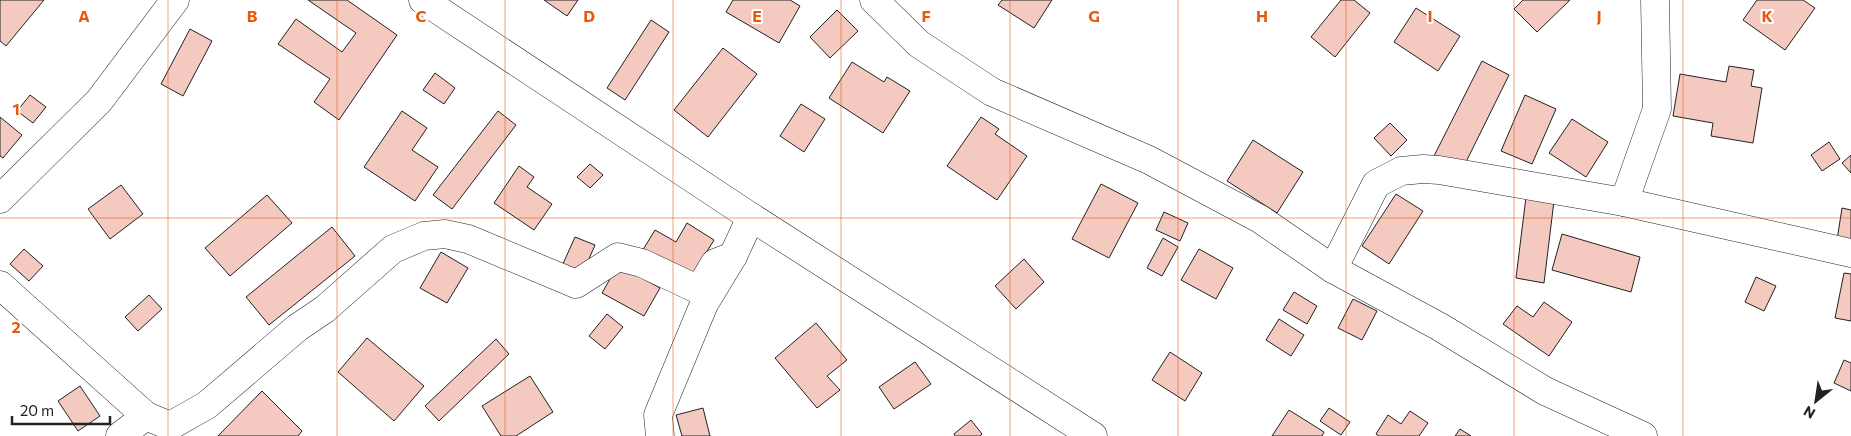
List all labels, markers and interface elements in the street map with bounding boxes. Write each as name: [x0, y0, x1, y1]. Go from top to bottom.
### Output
text: A: [78, 6, 90, 25]
text: B: [247, 6, 258, 25]
text: C: [416, 6, 427, 25]
text: D: [583, 6, 595, 25]
text: E: [752, 6, 762, 25]
text: F: [921, 6, 931, 25]
text: G: [1088, 6, 1100, 25]
text: H: [1256, 6, 1268, 25]
text: I: [1427, 6, 1433, 25]
text: J: [1596, 6, 1602, 25]
text: K: [1761, 6, 1773, 25]
text: 1: [12, 99, 20, 118]
text: 2: [11, 317, 21, 336]
north arrow: [1791, 376, 1841, 426]
scale bar: [12, 394, 110, 426]
text: 20 m: [20, 401, 54, 419]
text: N: [1800, 403, 1818, 423]

